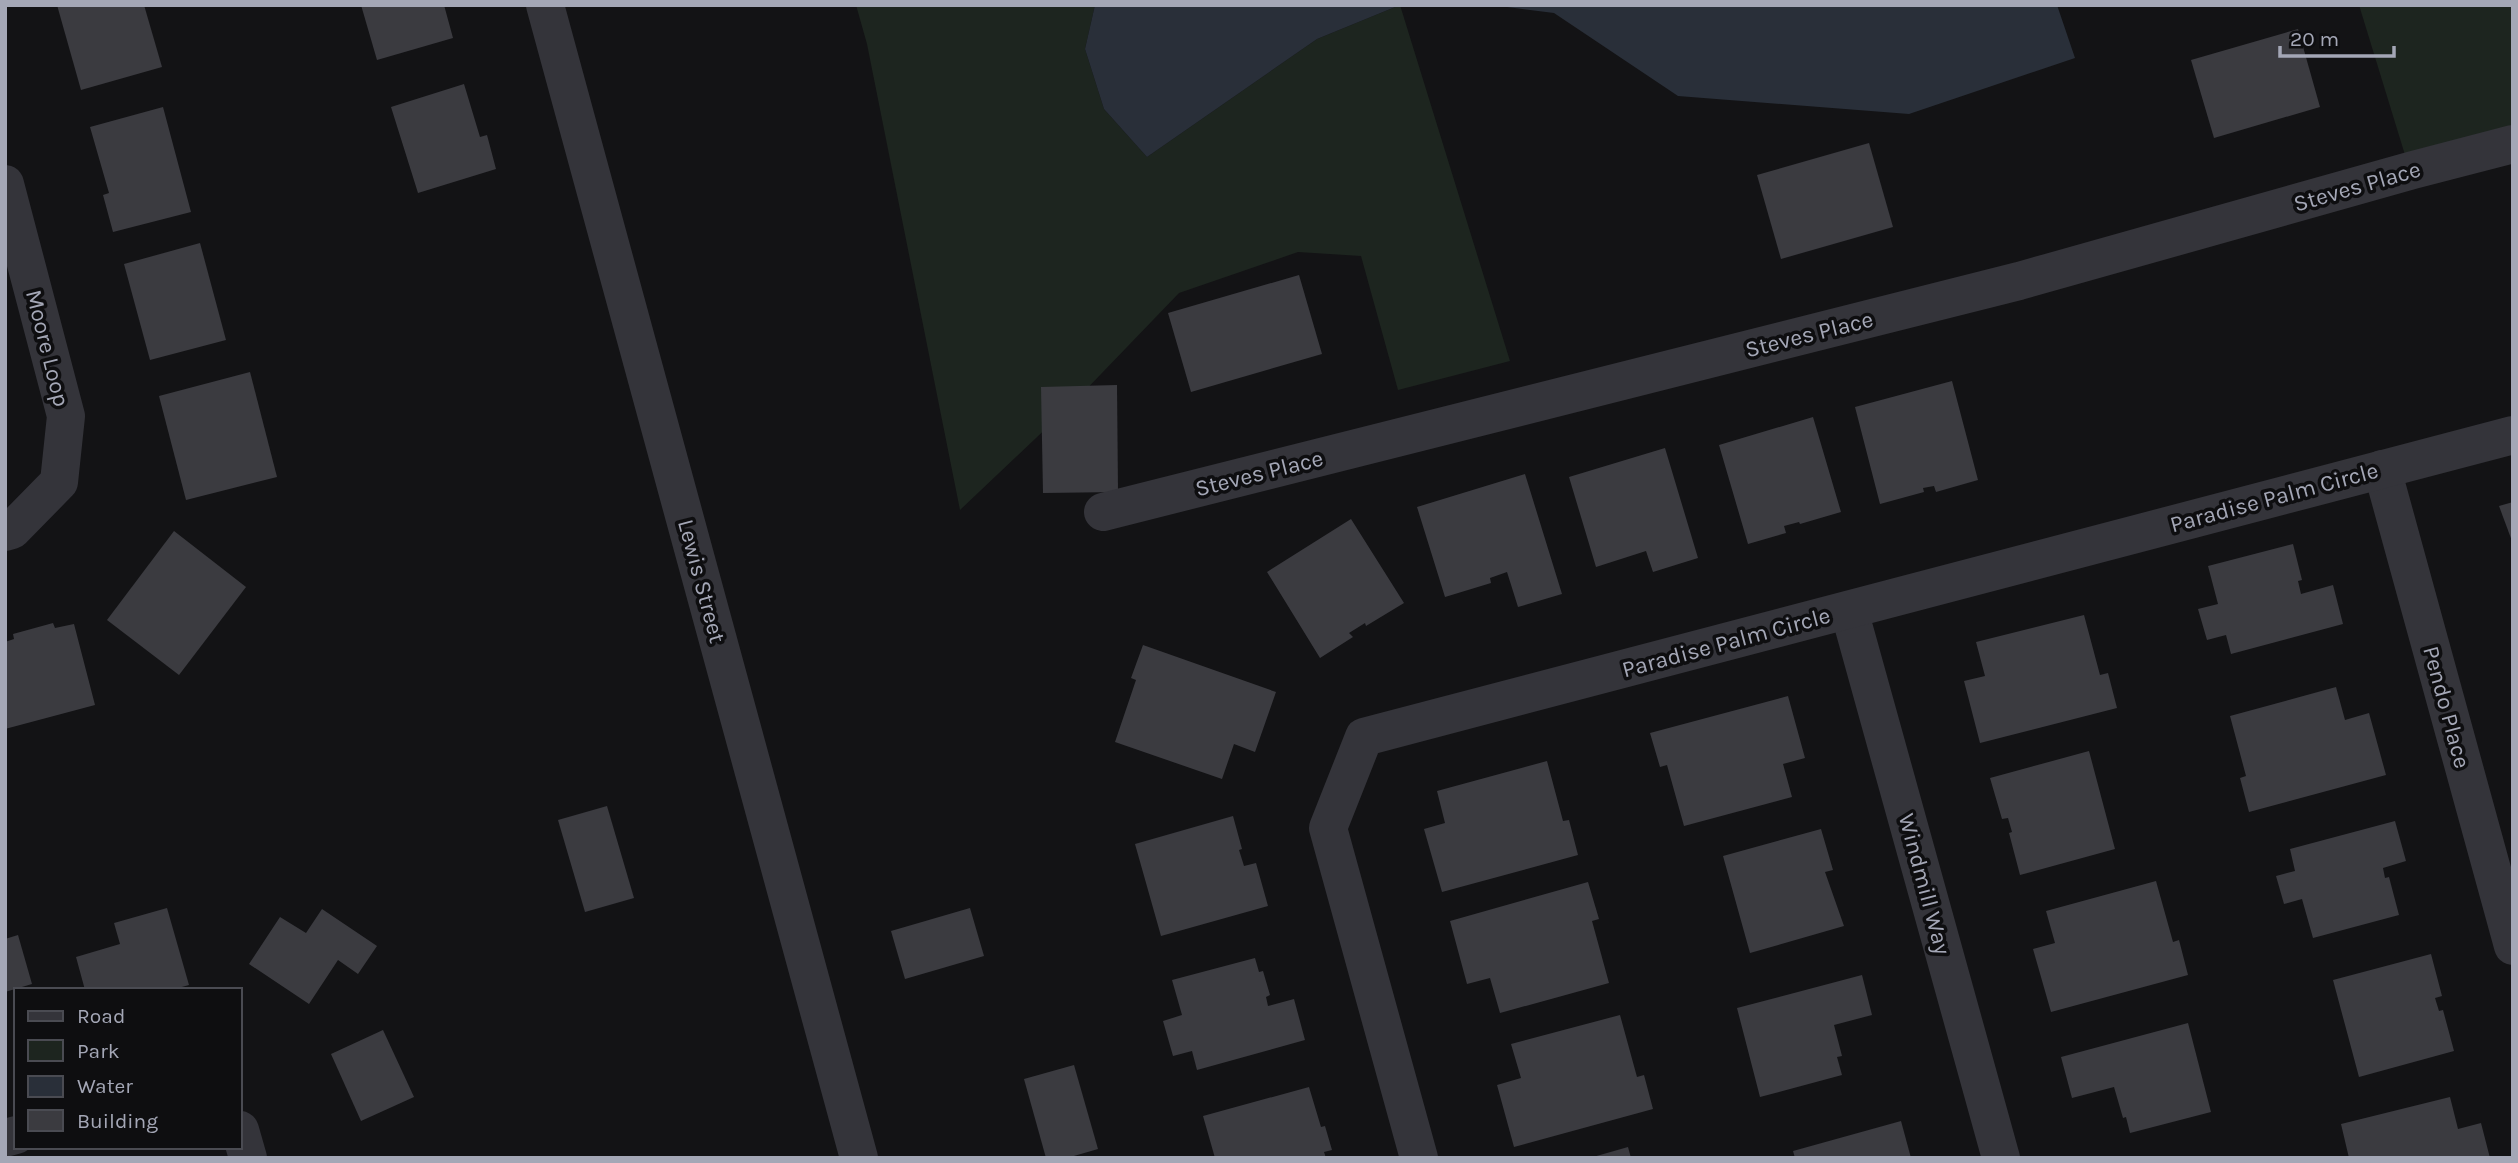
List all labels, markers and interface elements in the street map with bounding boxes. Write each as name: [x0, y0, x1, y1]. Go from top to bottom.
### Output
scale bar: [2280, 14, 2394, 58]
text: 20 m: [2290, 27, 2339, 51]
street label: Steves Place: [2291, 155, 2424, 217]
street label: Moore Loop: [20, 287, 75, 409]
street label: Steves Place: [1742, 306, 1876, 363]
street label: Steves Place: [1192, 445, 1326, 502]
street label: Paradise Palm Circle: [2167, 457, 2381, 538]
street label: Lewis Street: [672, 516, 731, 646]
street label: Paradise Palm Circle: [1619, 602, 1833, 683]
street label: Pendo Place: [2417, 643, 2476, 771]
street label: Windmill Way: [1893, 811, 1956, 958]
legend: [14, 988, 242, 1149]
text: Road: [77, 1004, 125, 1028]
text: Park: [77, 1039, 120, 1063]
text: Water: [77, 1074, 133, 1098]
text: Building: [77, 1109, 158, 1133]

